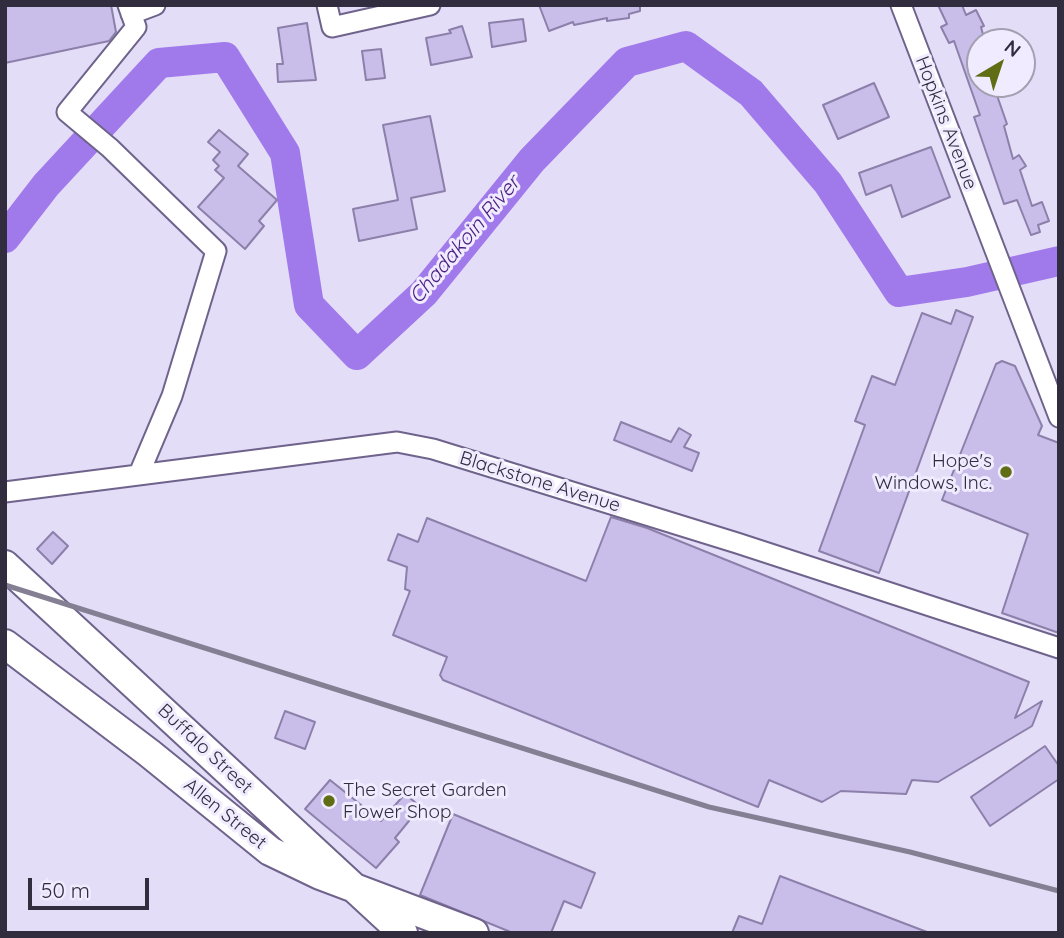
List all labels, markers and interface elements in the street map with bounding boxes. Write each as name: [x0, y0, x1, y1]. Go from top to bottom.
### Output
north arrow: [966, 28, 1036, 98]
text: N: [1000, 35, 1026, 62]
street label: Hopkins Avenue: [910, 53, 982, 193]
water label: Chadakoin River: [404, 171, 526, 309]
street label: Blackstone Avenue: [457, 447, 623, 517]
place label: Hope's Windows, Inc.: [875, 450, 992, 494]
marker: Hope's Windows, Inc.: [998, 464, 1014, 480]
street label: Buffalo Street: [153, 699, 257, 799]
street label: Allen Street: [179, 774, 271, 854]
place label: The Secret Garden Flower Shop: [343, 779, 507, 823]
marker: The Secret Garden Flower Shop: [321, 793, 337, 809]
scale bar: [32, 864, 152, 908]
text: 50 m: [41, 877, 90, 903]

